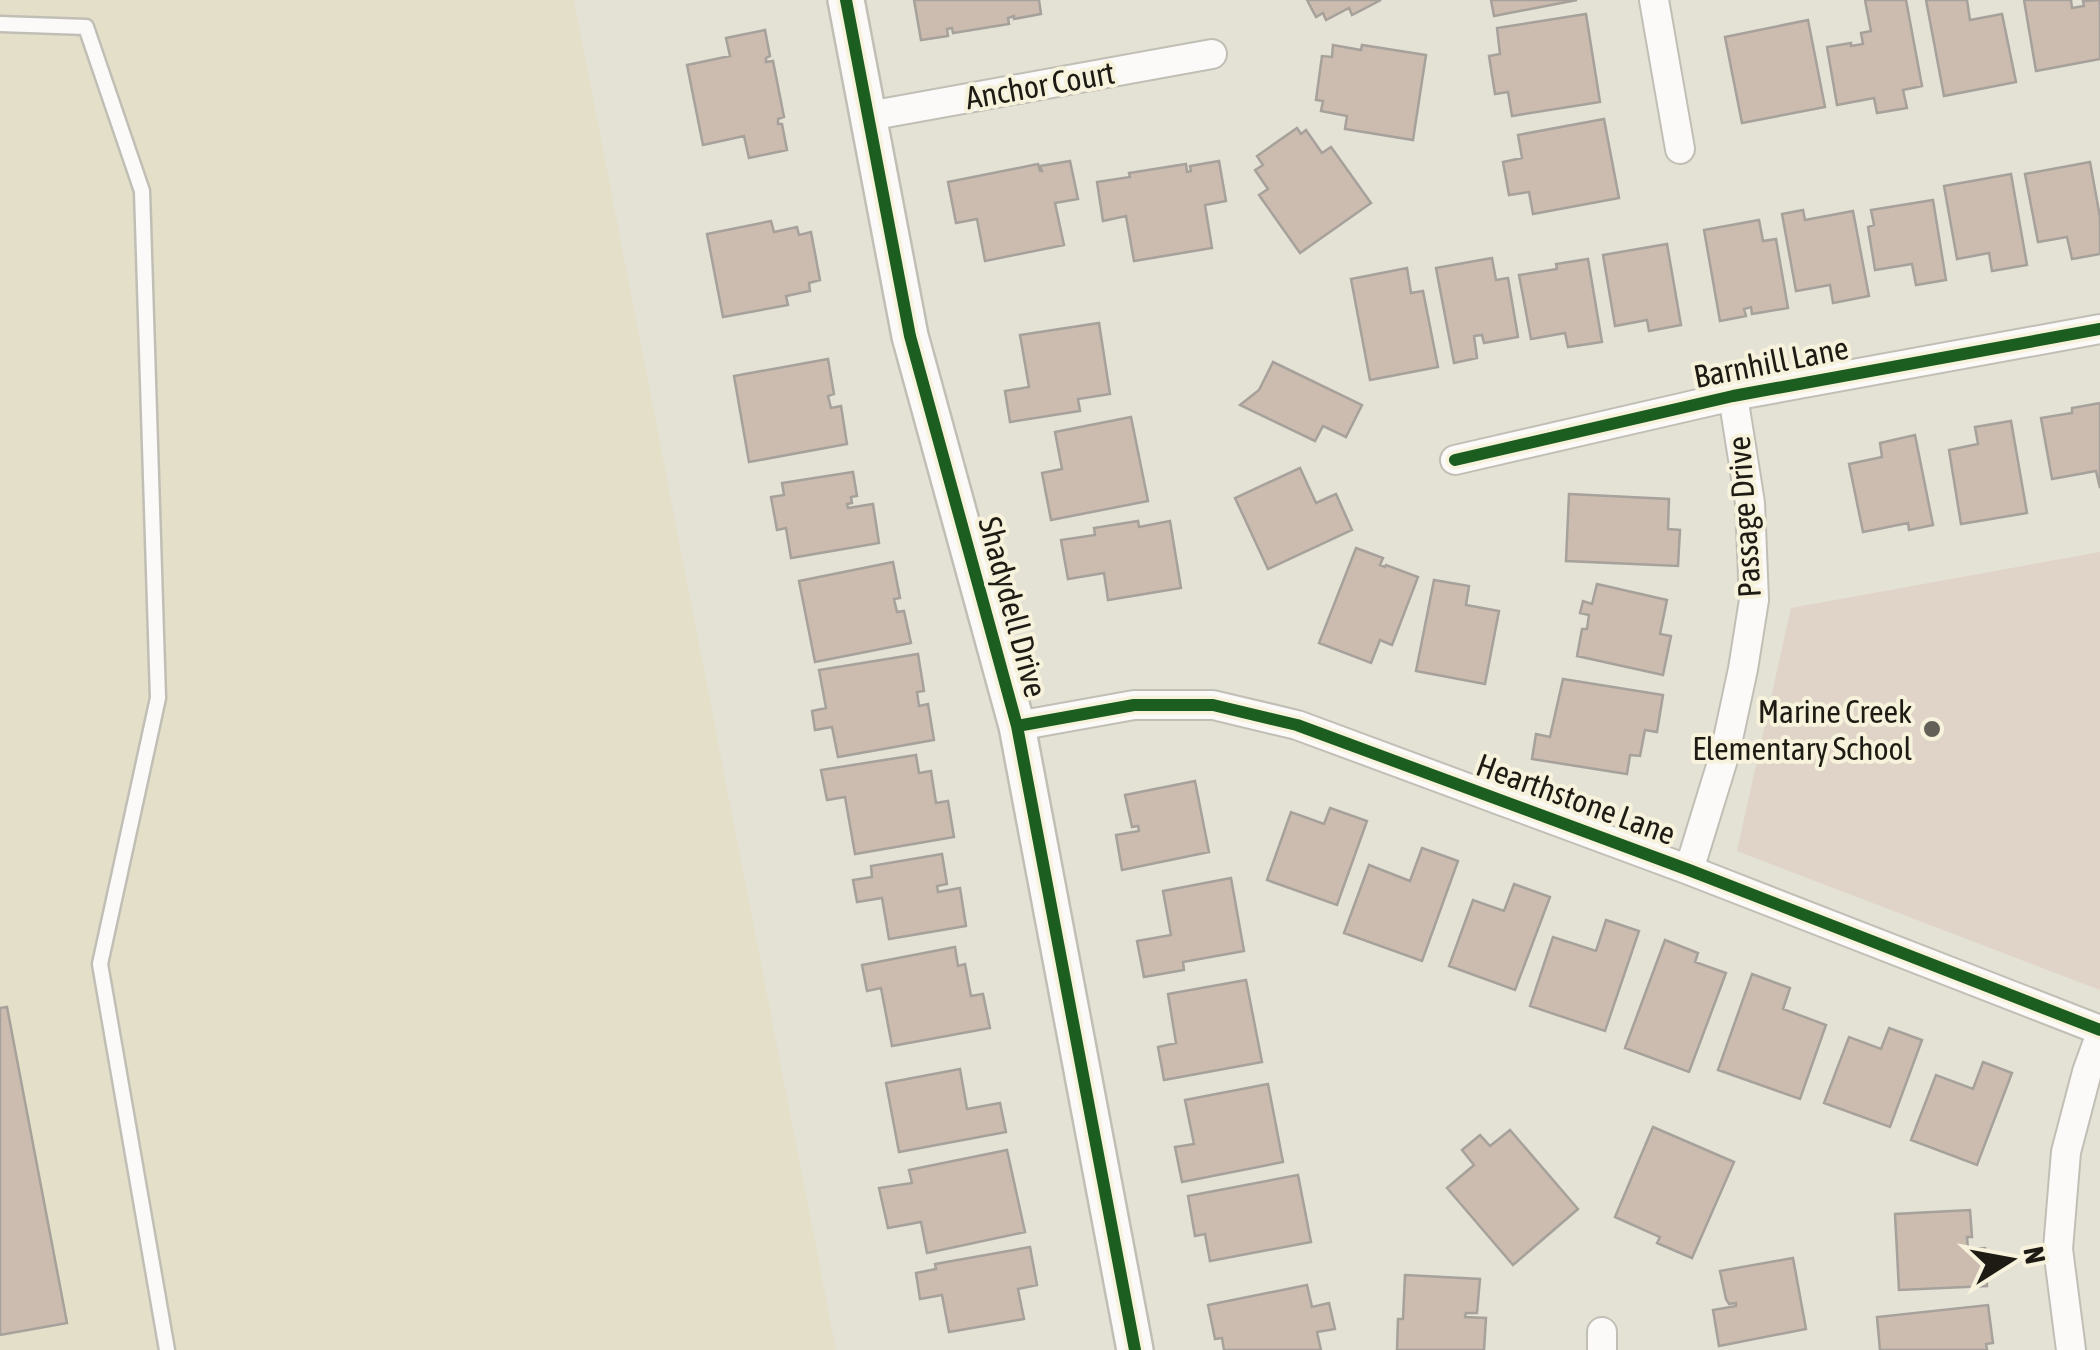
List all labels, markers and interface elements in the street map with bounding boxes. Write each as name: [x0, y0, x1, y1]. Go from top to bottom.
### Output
street label: Anchor Court: [963, 54, 1117, 116]
street label: Barnhill Lane: [1691, 329, 1851, 395]
street label: Passage Drive: [1720, 435, 1768, 599]
street label: Shadydell Drive: [971, 513, 1055, 701]
place label: Marine Creek Elementary School: [1692, 693, 1913, 767]
marker: Marine Creek Elementary School: [1921, 718, 1943, 740]
street label: Hearthstone Lane: [1472, 746, 1680, 852]
north arrow: [1960, 1210, 2060, 1310]
text: N: [2017, 1244, 2052, 1266]

